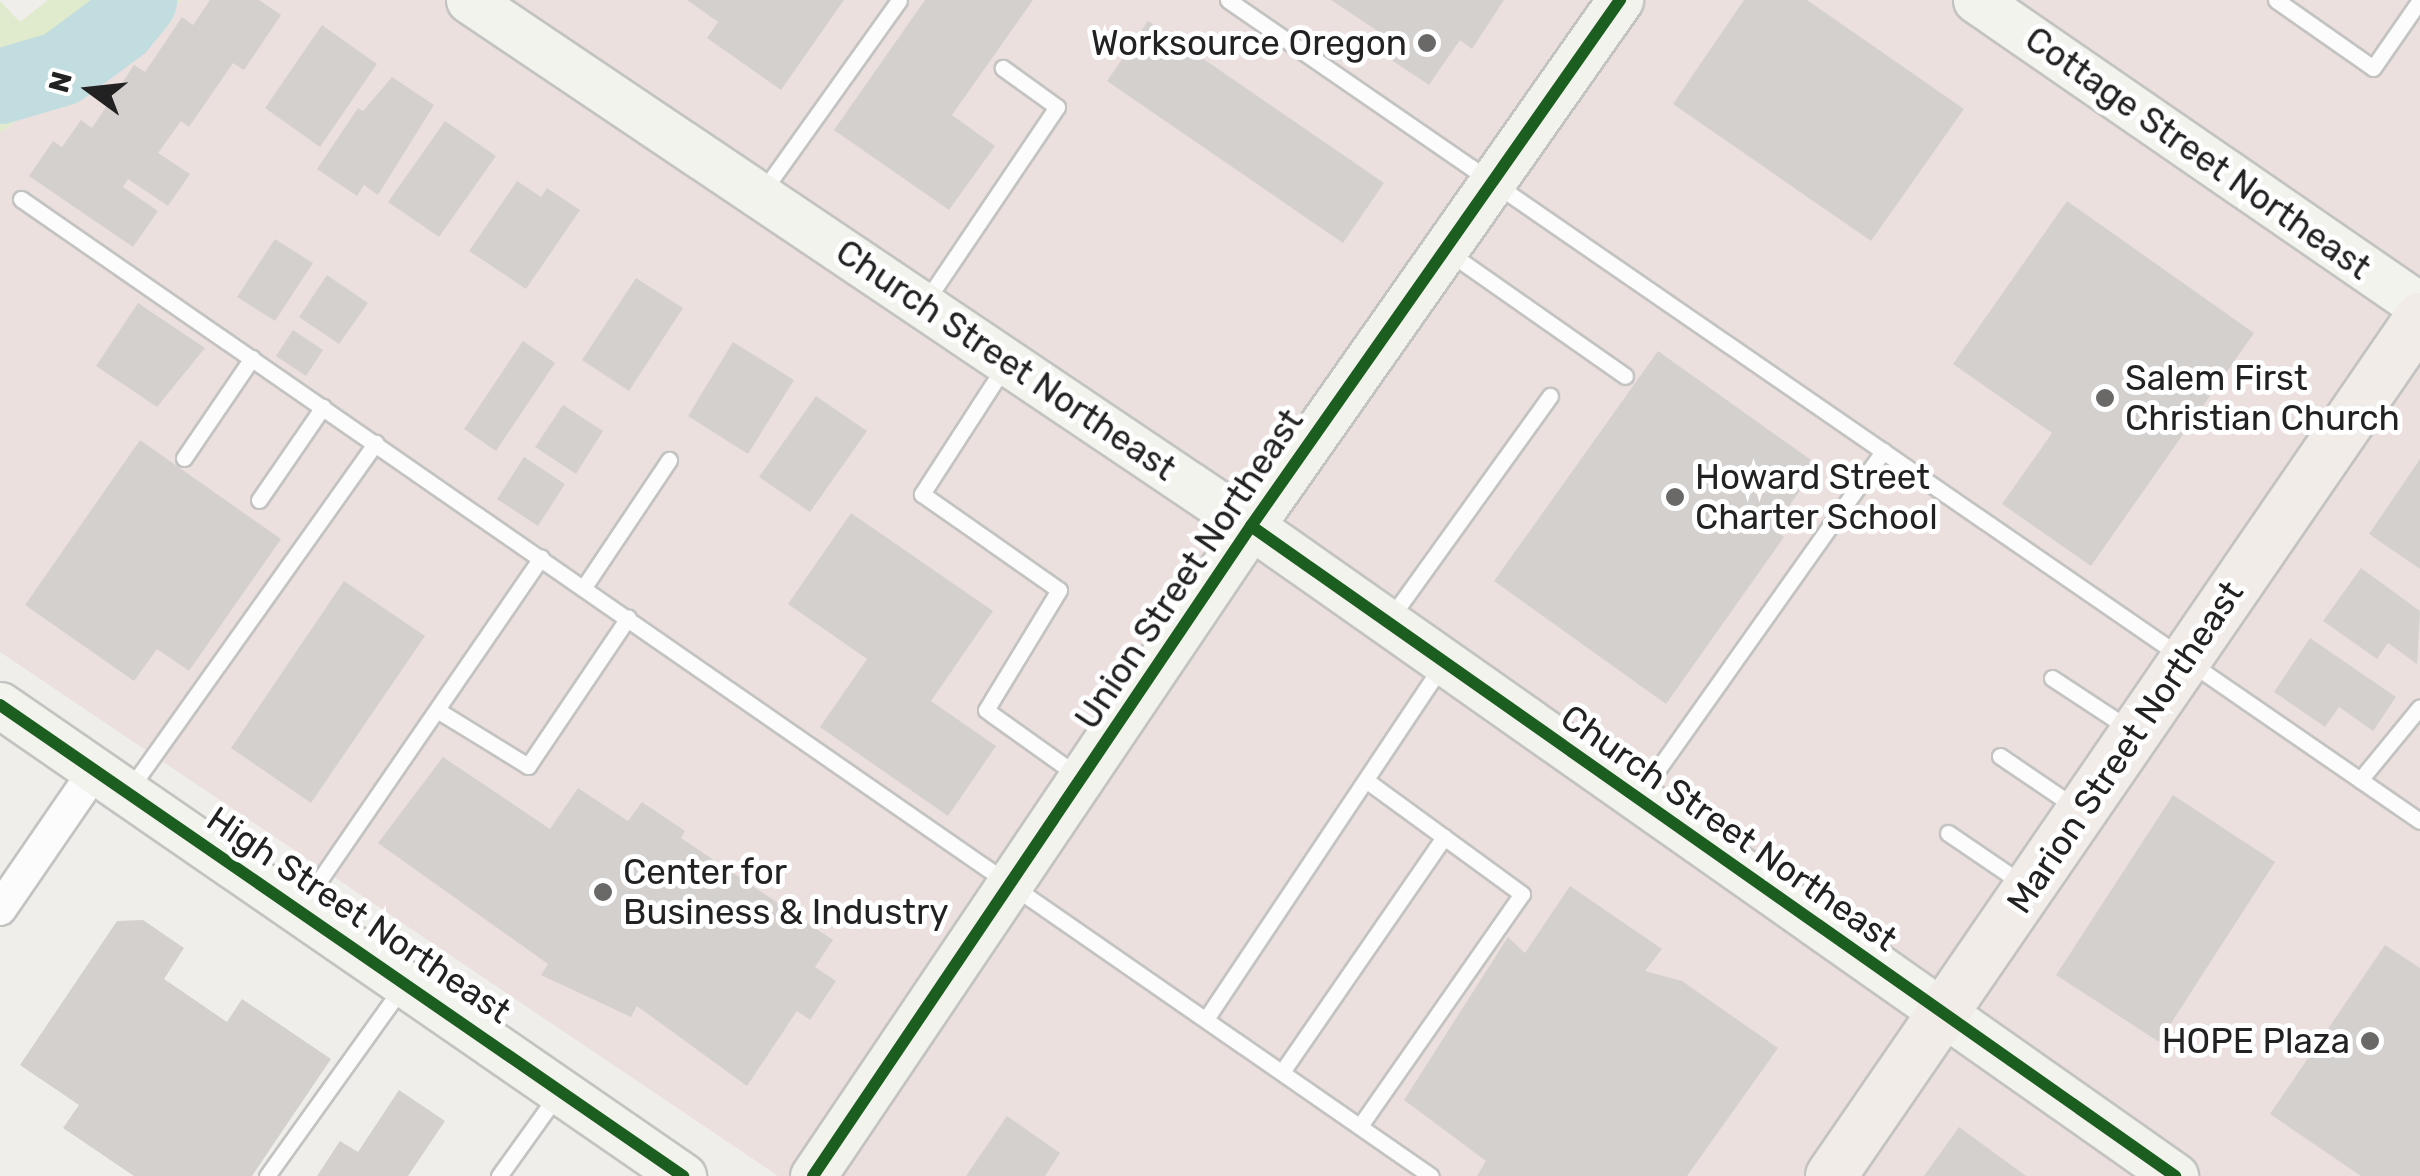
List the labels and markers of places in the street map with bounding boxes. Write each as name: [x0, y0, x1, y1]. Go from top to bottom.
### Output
place label: Worksource Oregon: [1091, 22, 1407, 64]
marker: Worksource Oregon: [1416, 32, 1438, 54]
place label: Salem First Christian Church: [2125, 357, 2400, 439]
marker: Salem First Christian Church: [2094, 387, 2116, 409]
place label: Howard Street Charter School: [1695, 456, 1938, 538]
marker: Howard Street Charter School: [1664, 486, 1686, 508]
place label: Center for Business & Industry: [623, 851, 949, 933]
marker: Center for Business & Industry: [592, 881, 614, 903]
place label: HOPE Plaza: [2162, 1020, 2350, 1062]
marker: HOPE Plaza: [2359, 1030, 2381, 1052]

